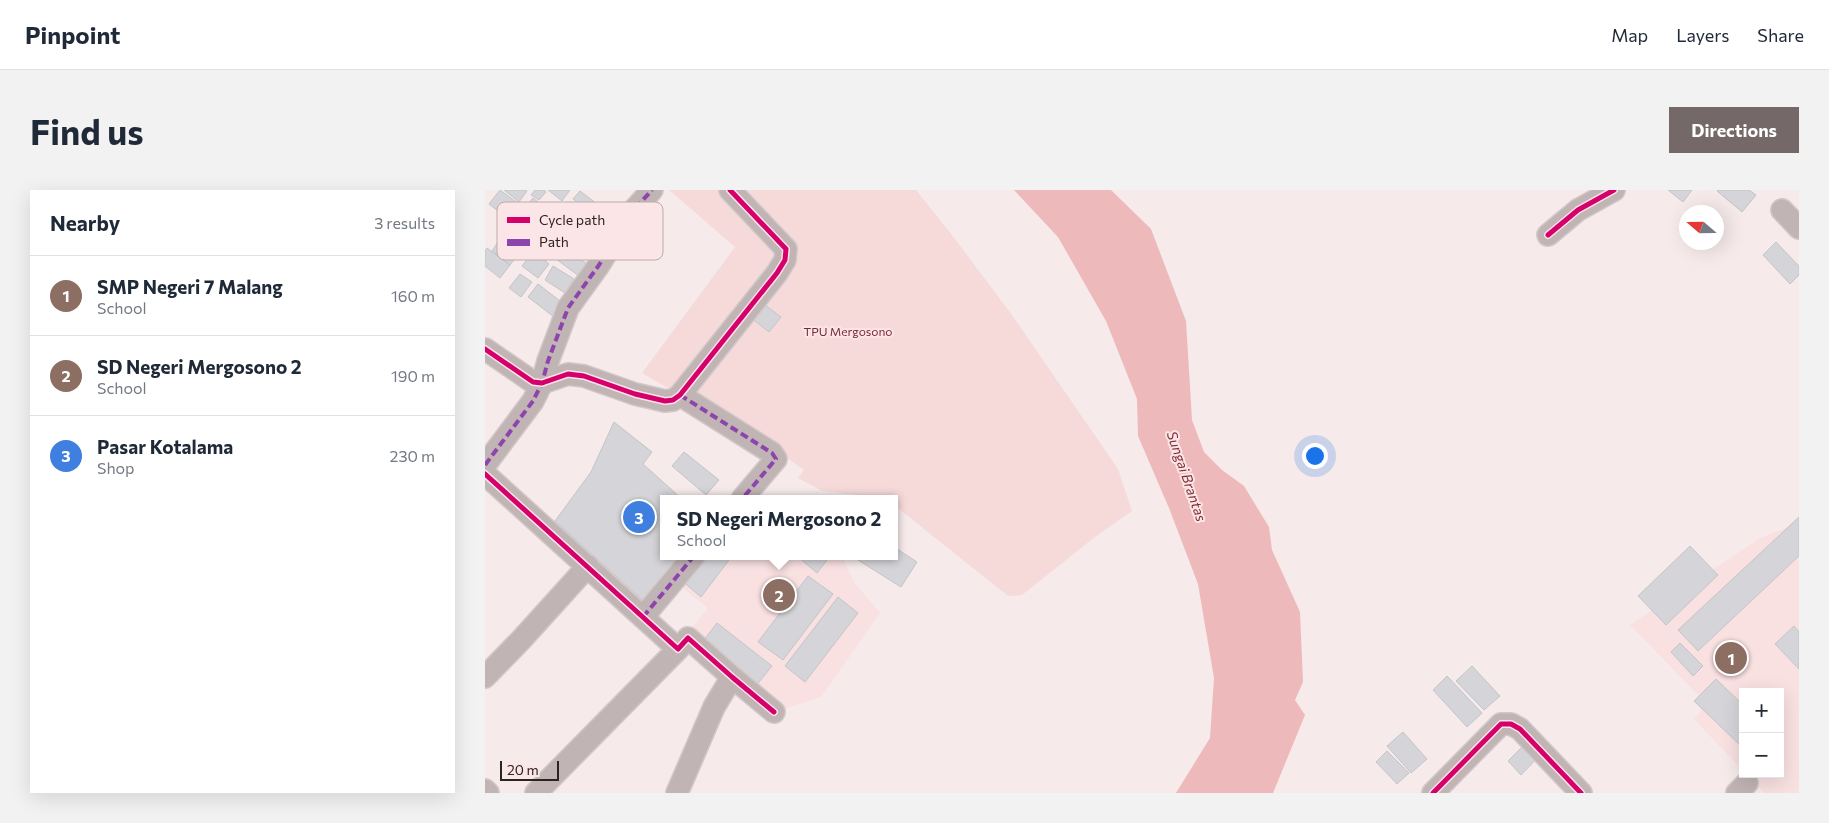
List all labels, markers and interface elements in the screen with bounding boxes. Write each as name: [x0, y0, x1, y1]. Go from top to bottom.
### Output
text: Pinpoint: [25, 20, 120, 49]
text: Map: [1611, 24, 1648, 46]
text: Layers: [1676, 24, 1729, 46]
text: Share: [1757, 24, 1804, 46]
button: Directions: [1669, 107, 1799, 153]
text: Find us: [30, 109, 144, 152]
legend: [497, 202, 663, 260]
north arrow: [1679, 205, 1724, 250]
text: Nearby: [50, 210, 120, 235]
text: Cycle path: [539, 211, 605, 228]
text: 3 results: [374, 213, 435, 232]
text: Path: [539, 233, 569, 250]
text: SMP Negeri 7 Malang: [97, 275, 283, 298]
text: 1: [62, 286, 70, 305]
text: 160 m: [391, 286, 435, 305]
text: School: [97, 298, 147, 317]
park label: TPU Mergosono: [804, 324, 892, 338]
text: SD Negeri Mergosono 2: [97, 355, 302, 378]
text: 2: [61, 366, 71, 385]
text: 190 m: [391, 366, 435, 385]
text: School: [97, 378, 147, 397]
water label: Sungai Brantas: [1164, 429, 1210, 523]
text: Pasar Kotalama: [97, 435, 233, 458]
your location: [1302, 443, 1328, 469]
text: 3: [61, 446, 71, 465]
text: 230 m: [390, 446, 435, 465]
text: Shop: [97, 458, 135, 477]
popup: [660, 495, 898, 560]
pin: 3: [623, 498, 655, 536]
text: SD Negeri Mergosono 2: [677, 507, 881, 530]
text: School: [677, 530, 726, 549]
pin: 2: [763, 576, 795, 614]
pin: 1: [1715, 639, 1747, 677]
map controls: [1739, 688, 1784, 778]
button: +: [1739, 688, 1784, 733]
button: −: [1739, 733, 1784, 778]
scale bar: [500, 758, 559, 781]
text: 20 m: [507, 761, 539, 778]

